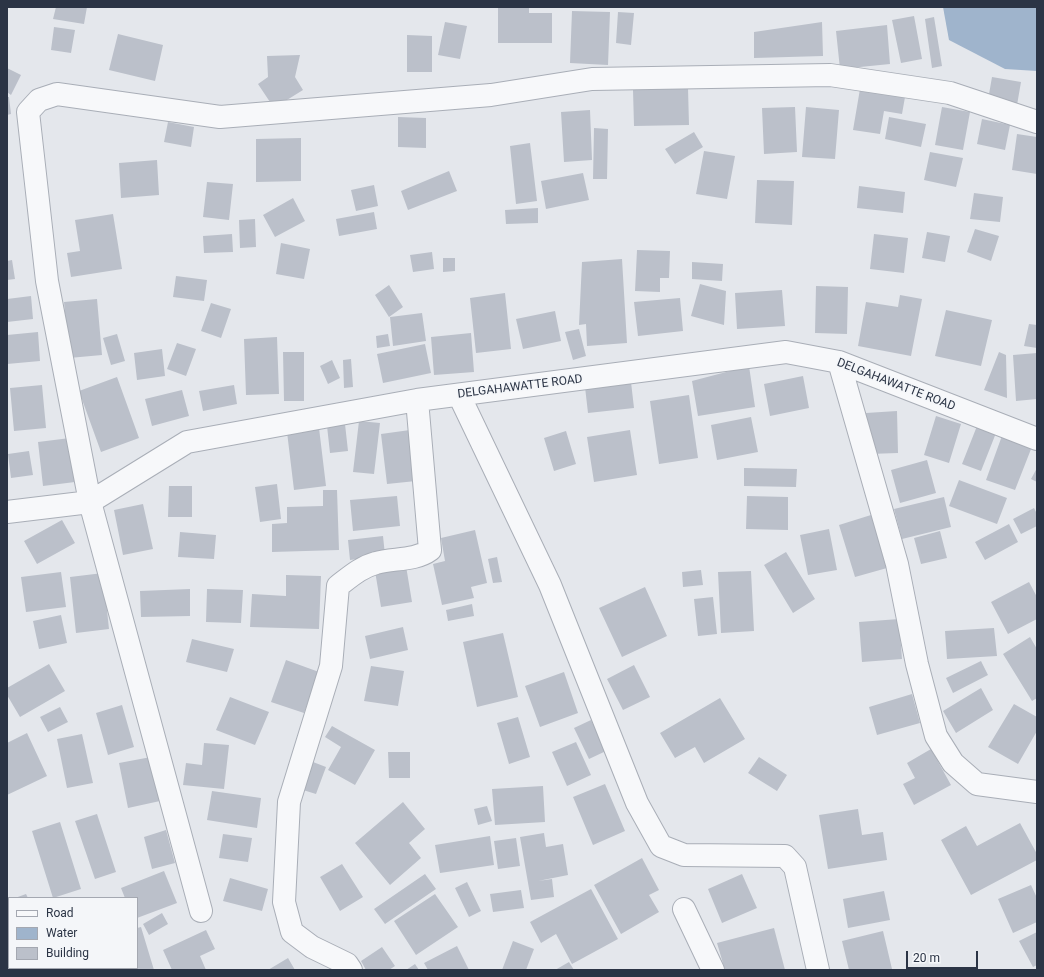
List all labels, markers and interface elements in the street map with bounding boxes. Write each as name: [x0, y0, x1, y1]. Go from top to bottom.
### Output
street label: DELGAHAWATTE ROAD: [835, 356, 957, 414]
street label: DELGAHAWATTE ROAD: [457, 372, 583, 402]
legend: [8, 897, 138, 969]
text: Road: [46, 906, 74, 920]
text: Water: [46, 926, 77, 940]
scale bar: [908, 943, 980, 969]
text: Building: [46, 946, 89, 960]
text: 20 m: [913, 951, 940, 965]

